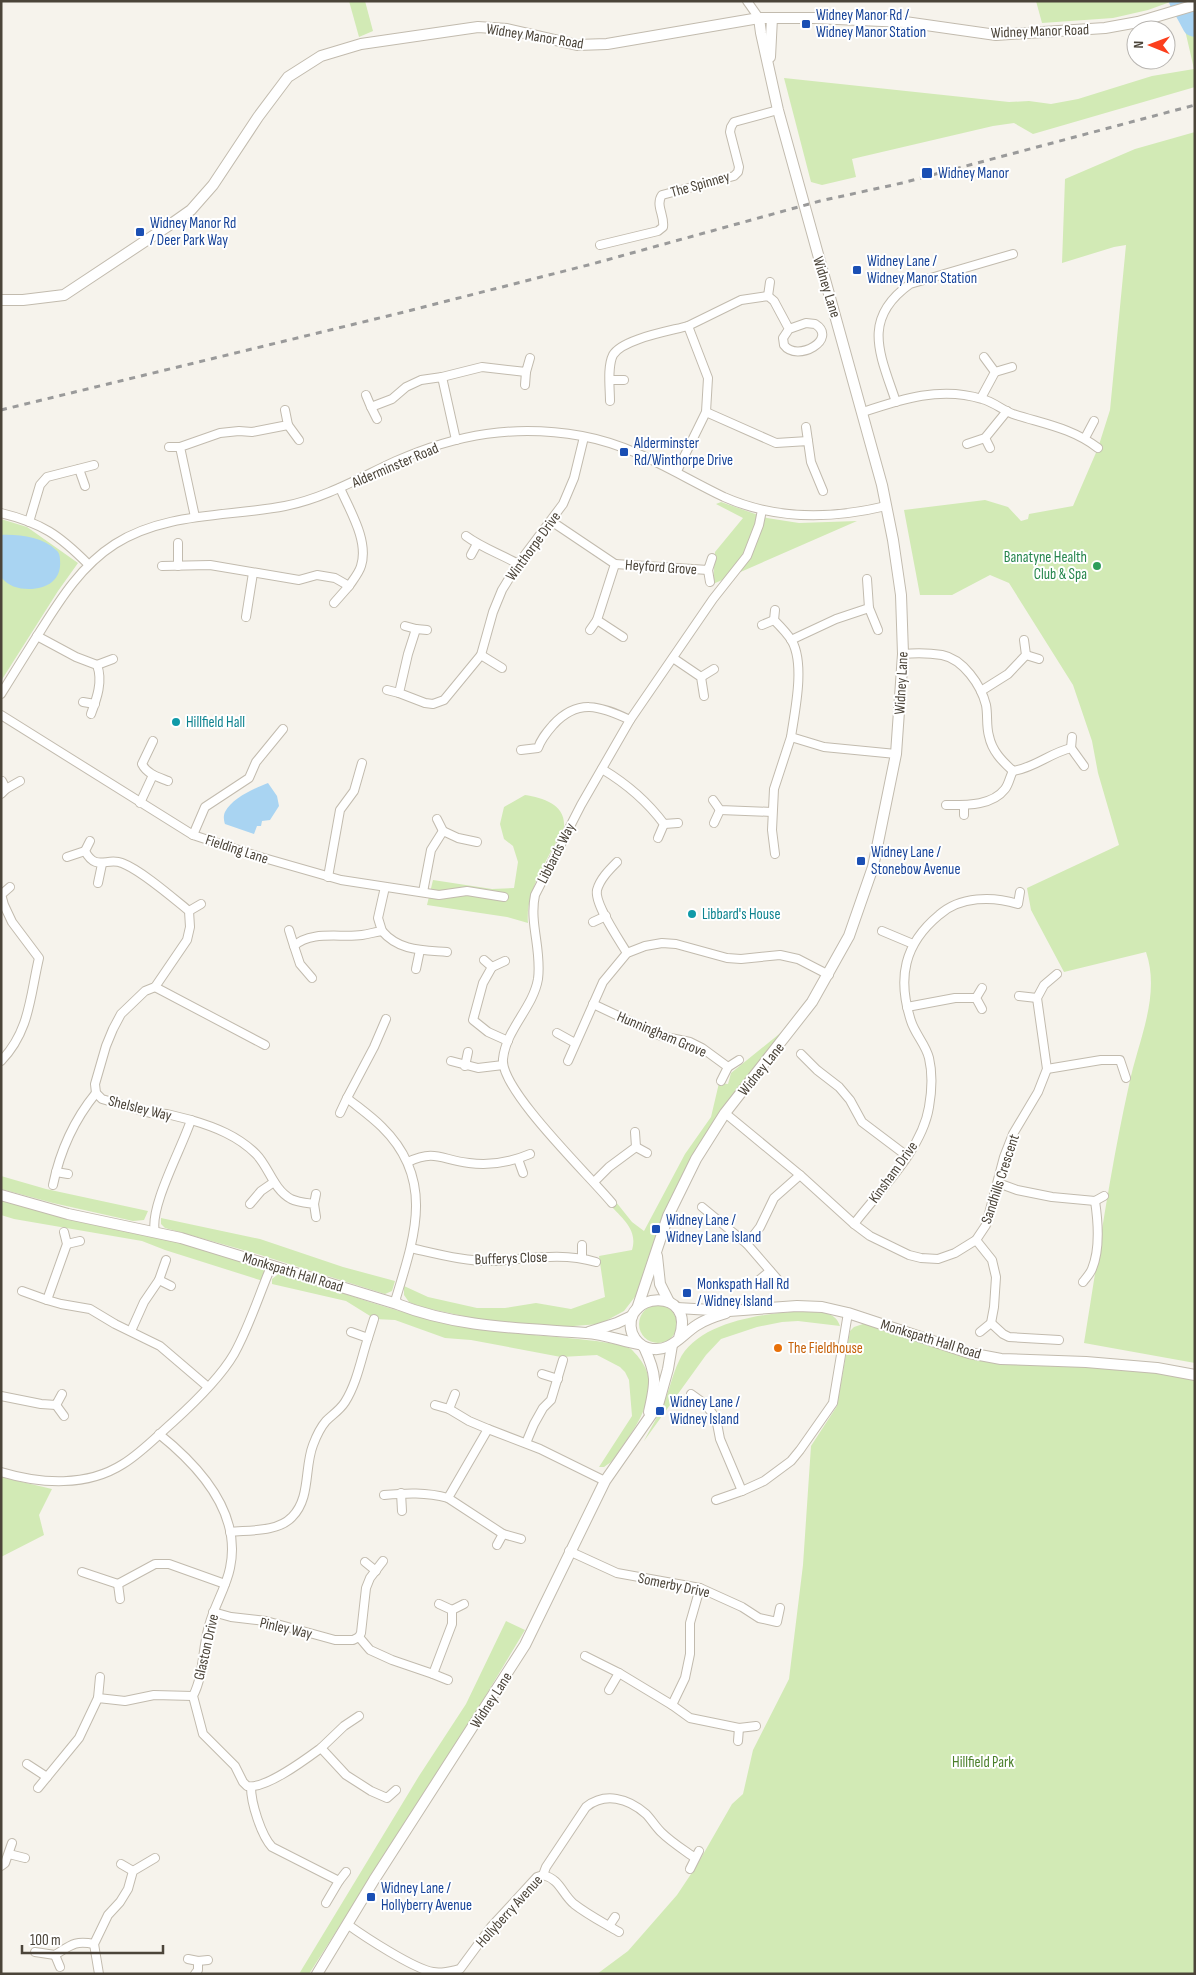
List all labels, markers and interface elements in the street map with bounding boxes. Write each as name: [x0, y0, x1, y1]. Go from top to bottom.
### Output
place label: Widney Manor Rd / Widney Manor Station: [816, 6, 926, 42]
marker: Widney Manor Rd / Widney Manor Station: [800, 18, 812, 30]
street label: Widney Manor Road: [485, 19, 585, 54]
street label: Widney Manor Road: [991, 20, 1089, 43]
north arrow: [1126, 20, 1176, 70]
text: N: [1130, 41, 1147, 49]
place label: Widney Manor: [938, 164, 1010, 183]
marker: Widney Manor: [920, 166, 934, 180]
street label: The Spinney: [668, 167, 732, 202]
place label: Widney Manor Rd / Deer Park Way: [150, 214, 236, 250]
marker: Widney Manor Rd / Deer Park Way: [134, 226, 146, 238]
place label: Widney Lane / Widney Manor Station: [867, 252, 977, 288]
street label: Widney Lane: [808, 254, 845, 320]
marker: Widney Lane / Widney Manor Station: [851, 264, 863, 276]
place label: Alderminster Rd/Winthorpe Drive: [633, 434, 733, 470]
street label: Alderminster Road: [348, 439, 441, 493]
marker: Alderminster Rd/Winthorpe Drive: [618, 446, 630, 458]
street label: Winthorpe Drive: [502, 508, 565, 585]
place label: Banatyne Health Club & Spa: [1004, 548, 1087, 584]
street label: Heyford Grove: [624, 556, 697, 579]
marker: Banatyne Health Club & Spa: [1091, 560, 1103, 572]
street label: Widney Lane: [890, 651, 913, 715]
place label: Hillfield Hall: [186, 713, 245, 732]
marker: Hillfield Hall: [170, 716, 182, 728]
street label: Libbards Way: [533, 820, 580, 887]
street label: Fielding Lane: [203, 830, 271, 869]
place label: Widney Lane / Stonebow Avenue: [871, 843, 960, 879]
marker: Widney Lane / Stonebow Avenue: [855, 855, 867, 867]
place label: Libbard's House: [702, 905, 781, 924]
marker: Libbard's House: [686, 908, 698, 920]
street label: Hunningham Grove: [614, 1007, 709, 1062]
street label: Widney Lane: [734, 1039, 789, 1100]
street label: Shelsley Way: [106, 1091, 174, 1126]
street label: Sandhills Crescent: [977, 1132, 1024, 1226]
street label: Kinsham Drive: [865, 1138, 922, 1207]
place label: Widney Lane / Widney Lane Island: [666, 1211, 761, 1247]
marker: Widney Lane / Widney Lane Island: [650, 1223, 662, 1235]
street label: Monkspath Hall Road: [240, 1248, 345, 1297]
street label: Bufferys Close: [474, 1248, 548, 1269]
place label: Monkspath Hall Rd / Widney Island: [697, 1275, 789, 1311]
marker: Monkspath Hall Rd / Widney Island: [681, 1287, 693, 1299]
street label: Monkspath Hall Road: [878, 1315, 983, 1364]
place label: The Fieldhouse: [788, 1339, 863, 1358]
marker: The Fieldhouse: [772, 1342, 784, 1354]
place label: Widney Lane / Widney Island: [670, 1393, 740, 1429]
marker: Widney Lane / Widney Island: [654, 1405, 666, 1417]
street label: Somerby Drive: [636, 1569, 712, 1602]
street label: Glaston Drive: [190, 1612, 223, 1682]
street label: Pinley Way: [258, 1613, 314, 1644]
street label: Widney Lane: [466, 1669, 517, 1732]
park label: Hillfield Park: [952, 1753, 1014, 1772]
street label: Hollyberry Avenue: [472, 1871, 547, 1952]
place label: Widney Lane / Hollyberry Avenue: [381, 1879, 472, 1915]
marker: Widney Lane / Hollyberry Avenue: [365, 1891, 377, 1903]
scale bar: [22, 1922, 164, 1954]
text: 100 m: [30, 1931, 61, 1950]

